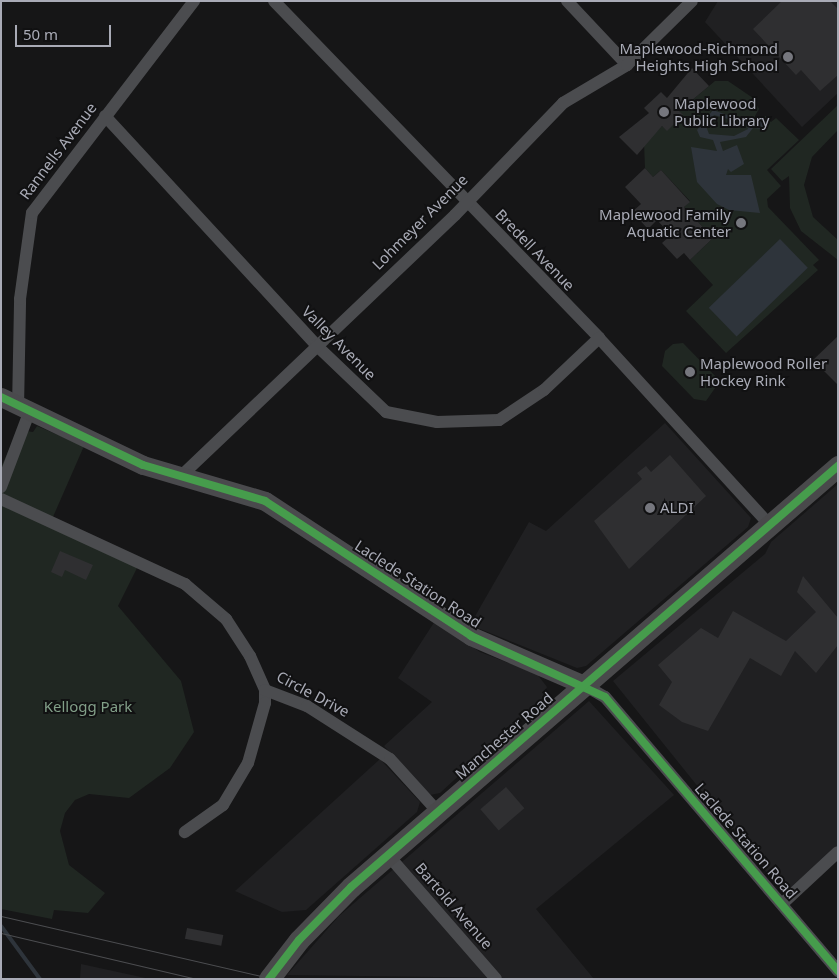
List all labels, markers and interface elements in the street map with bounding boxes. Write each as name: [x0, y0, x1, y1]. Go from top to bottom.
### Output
scale bar: [18, 15, 114, 47]
text: 50 m: [23, 24, 58, 44]
place label: Maplewood-Richmond Heights High School: [619, 39, 778, 74]
marker: Maplewood-Richmond Heights High School: [782, 51, 794, 63]
place label: Maplewood Public Library: [674, 94, 770, 129]
street label: Rannells Avenue: [16, 99, 100, 203]
marker: Maplewood Public Library: [658, 106, 670, 118]
street label: Lohmeyer Avenue: [369, 171, 471, 273]
place label: Maplewood Family Aquatic Center: [599, 205, 731, 240]
street label: Bredell Avenue: [492, 206, 578, 294]
marker: Maplewood Family Aquatic Center: [735, 217, 747, 229]
street label: Valley Avenue: [298, 302, 380, 384]
place label: Maplewood Roller Hockey Rink: [700, 354, 827, 389]
marker: Maplewood Roller Hockey Rink: [684, 366, 696, 378]
place label: ALDI: [660, 499, 693, 517]
marker: ALDI: [644, 502, 656, 514]
street label: Laclede Station Road: [351, 536, 485, 632]
street label: Circle Drive: [274, 667, 352, 721]
street label: Manchester Road: [452, 689, 556, 783]
park label: Kellogg Park: [44, 698, 132, 716]
street label: Laclede Station Road: [691, 780, 801, 902]
street label: Bartold Avenue: [412, 859, 496, 953]

